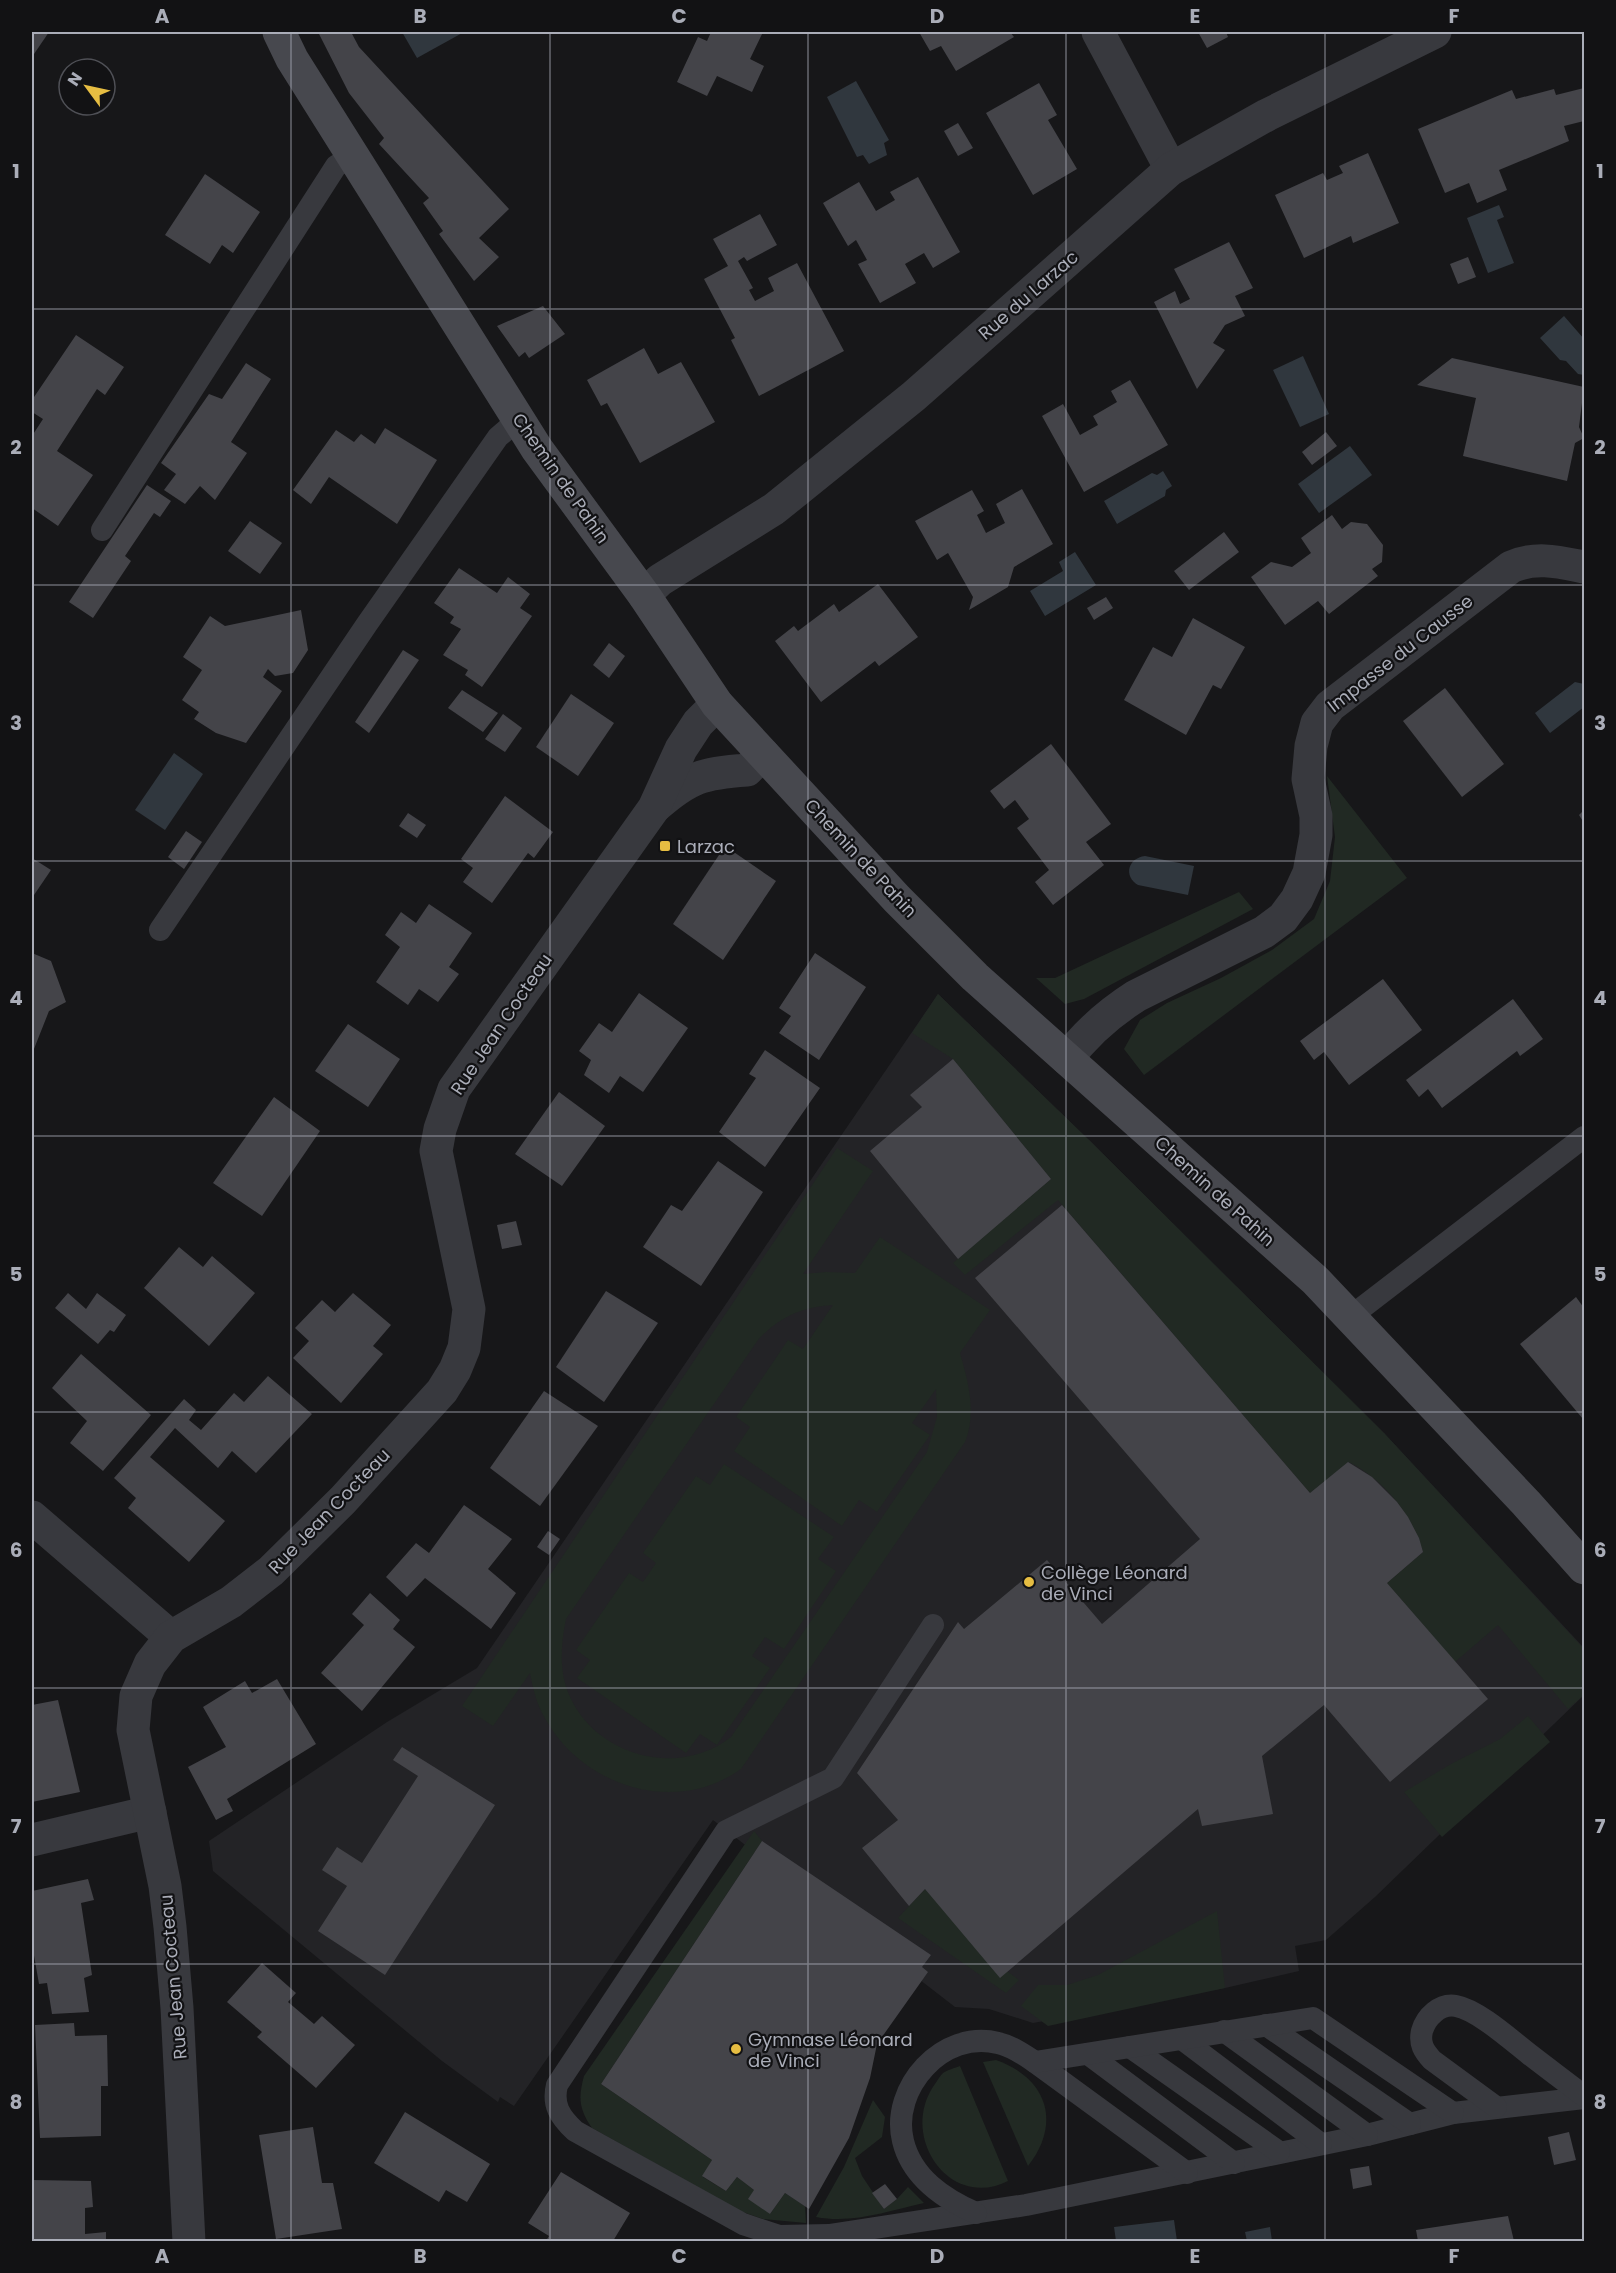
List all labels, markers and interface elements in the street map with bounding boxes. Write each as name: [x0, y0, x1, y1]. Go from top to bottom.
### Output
text: A: [155, 2, 170, 30]
text: B: [413, 2, 427, 30]
text: C: [671, 2, 687, 30]
text: D: [930, 2, 944, 30]
text: E: [1190, 2, 1200, 30]
text: F: [1449, 2, 1460, 30]
north arrow: [57, 57, 117, 117]
text: N: [62, 68, 88, 90]
text: 1: [12, 157, 20, 185]
text: 1: [1596, 157, 1604, 185]
street label: Rue du Larzac: [973, 245, 1083, 345]
street label: Chemin de Pahin: [507, 408, 615, 548]
text: 2: [10, 433, 22, 461]
text: 2: [1594, 433, 1606, 461]
street label: Impasse du Causse: [1322, 588, 1478, 718]
text: 3: [10, 709, 22, 737]
text: 3: [1594, 709, 1606, 737]
street label: Chemin de Pahin: [799, 793, 923, 923]
place label: Larzac: [677, 834, 735, 859]
marker: Larzac: [658, 839, 672, 853]
street label: Rue Jean Cocteau: [444, 948, 558, 1100]
text: 4: [9, 984, 23, 1012]
text: 4: [1593, 984, 1607, 1012]
street label: Chemin de Pahin: [1149, 1130, 1281, 1252]
text: 5: [10, 1260, 23, 1288]
text: 5: [1594, 1260, 1607, 1288]
street label: Rue Jean Cocteau: [263, 1443, 395, 1579]
text: 6: [10, 1536, 22, 1564]
text: 6: [1594, 1536, 1606, 1564]
place label: Collège Léonard de Vinci: [1041, 1560, 1188, 1606]
marker: Collège Léonard de Vinci: [1022, 1575, 1036, 1589]
text: 7: [11, 1812, 22, 1840]
text: 7: [1595, 1812, 1606, 1840]
street label: Rue Jean Cocteau: [153, 1894, 193, 2060]
place label: Gymnase Léonard de Vinci: [748, 2027, 913, 2073]
marker: Gymnase Léonard de Vinci: [729, 2042, 743, 2056]
text: 8: [10, 2088, 22, 2116]
text: 8: [1594, 2088, 1606, 2116]
text: A: [155, 2242, 170, 2270]
text: B: [413, 2242, 427, 2270]
text: C: [671, 2242, 687, 2270]
text: D: [930, 2242, 944, 2270]
text: E: [1190, 2242, 1200, 2270]
text: F: [1449, 2242, 1460, 2270]

